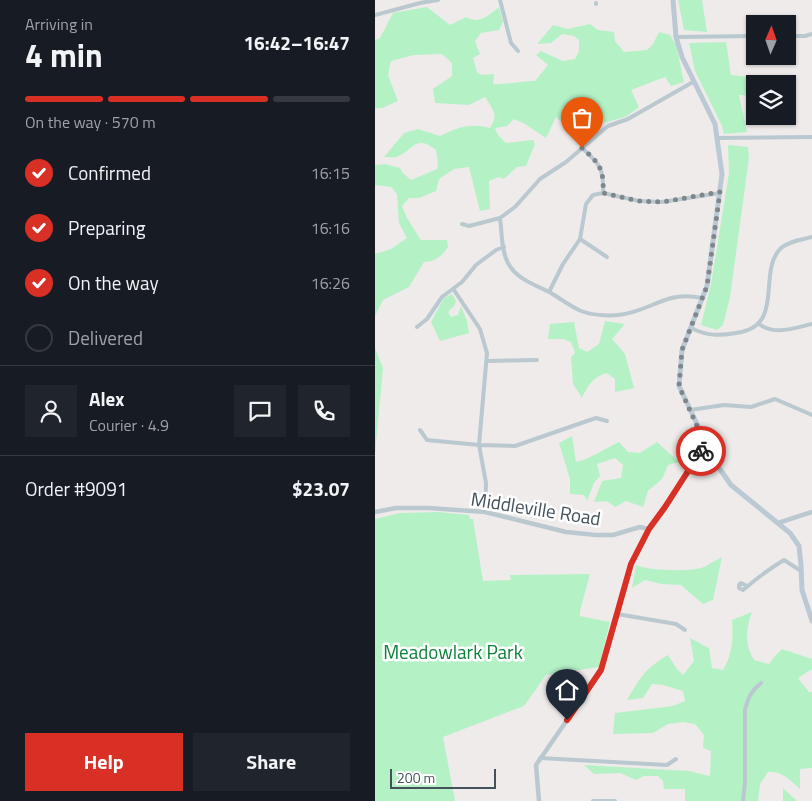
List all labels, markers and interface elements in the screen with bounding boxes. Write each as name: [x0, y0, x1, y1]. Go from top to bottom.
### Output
text: Arriving in: [25, 12, 93, 36]
north arrow: [746, 15, 796, 65]
map controls: [746, 15, 796, 125]
text: 16:42–16:47: [243, 28, 350, 57]
text: 4 min: [25, 31, 103, 79]
button: layers: [746, 75, 796, 125]
pin: [561, 97, 603, 148]
icon: bag: [568, 104, 596, 132]
text: On the way · 570 m: [25, 110, 156, 134]
text: Confirmed: [68, 158, 151, 187]
icon: check: [25, 159, 53, 187]
text: 16:15: [311, 161, 350, 185]
text: Preparing: [68, 213, 145, 242]
icon: check: [25, 214, 53, 242]
text: 16:16: [311, 216, 350, 240]
text: On the way: [68, 268, 159, 297]
icon: check: [25, 269, 53, 297]
text: 16:26: [311, 271, 350, 295]
text: Delivered: [68, 323, 143, 352]
text: Alex: [89, 384, 124, 413]
button: person: [25, 385, 77, 437]
button: chat: [234, 385, 286, 437]
button: phone: [298, 385, 350, 437]
text: Courier · 4.9: [89, 413, 169, 437]
courier: [676, 426, 726, 476]
icon: bike: [687, 437, 715, 465]
text: Order #9091: [25, 474, 127, 503]
text: $23.07: [292, 474, 350, 503]
street label: Middleville Road: [469, 483, 603, 533]
park label: Meadowlark Park: [383, 637, 523, 666]
pin: [546, 669, 588, 720]
icon: home: [553, 676, 581, 704]
button: Help: [25, 733, 183, 791]
button: Share: [193, 733, 350, 791]
scale bar: [390, 766, 496, 789]
text: 200 m: [397, 767, 435, 788]

